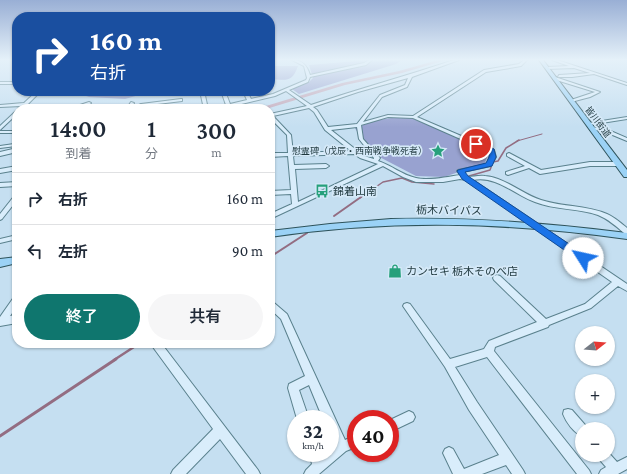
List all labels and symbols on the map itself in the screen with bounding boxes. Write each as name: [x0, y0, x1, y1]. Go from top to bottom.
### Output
street label: 皆川街道: [583, 105, 613, 139]
pin: [459, 127, 493, 161]
place icon: 慰霊碑（戊辰・西南戦争戦死者）: [430, 143, 446, 159]
place label: 慰霊碑（戊辰・西南戦争戦死者）: [292, 145, 427, 156]
bus stop icon: 錦着山南: [314, 183, 330, 199]
place label: 錦着山南: [333, 185, 377, 197]
street label: 栃木バイパス: [416, 203, 482, 217]
position arrow: [562, 237, 604, 279]
shop icon: カンセキ 栃木そのべ店: [387, 263, 403, 279]
place label: カンセキ 栃木そのべ店: [406, 265, 518, 277]
north arrow: [575, 326, 615, 366]
speed limit sign: 40: [347, 410, 399, 462]

